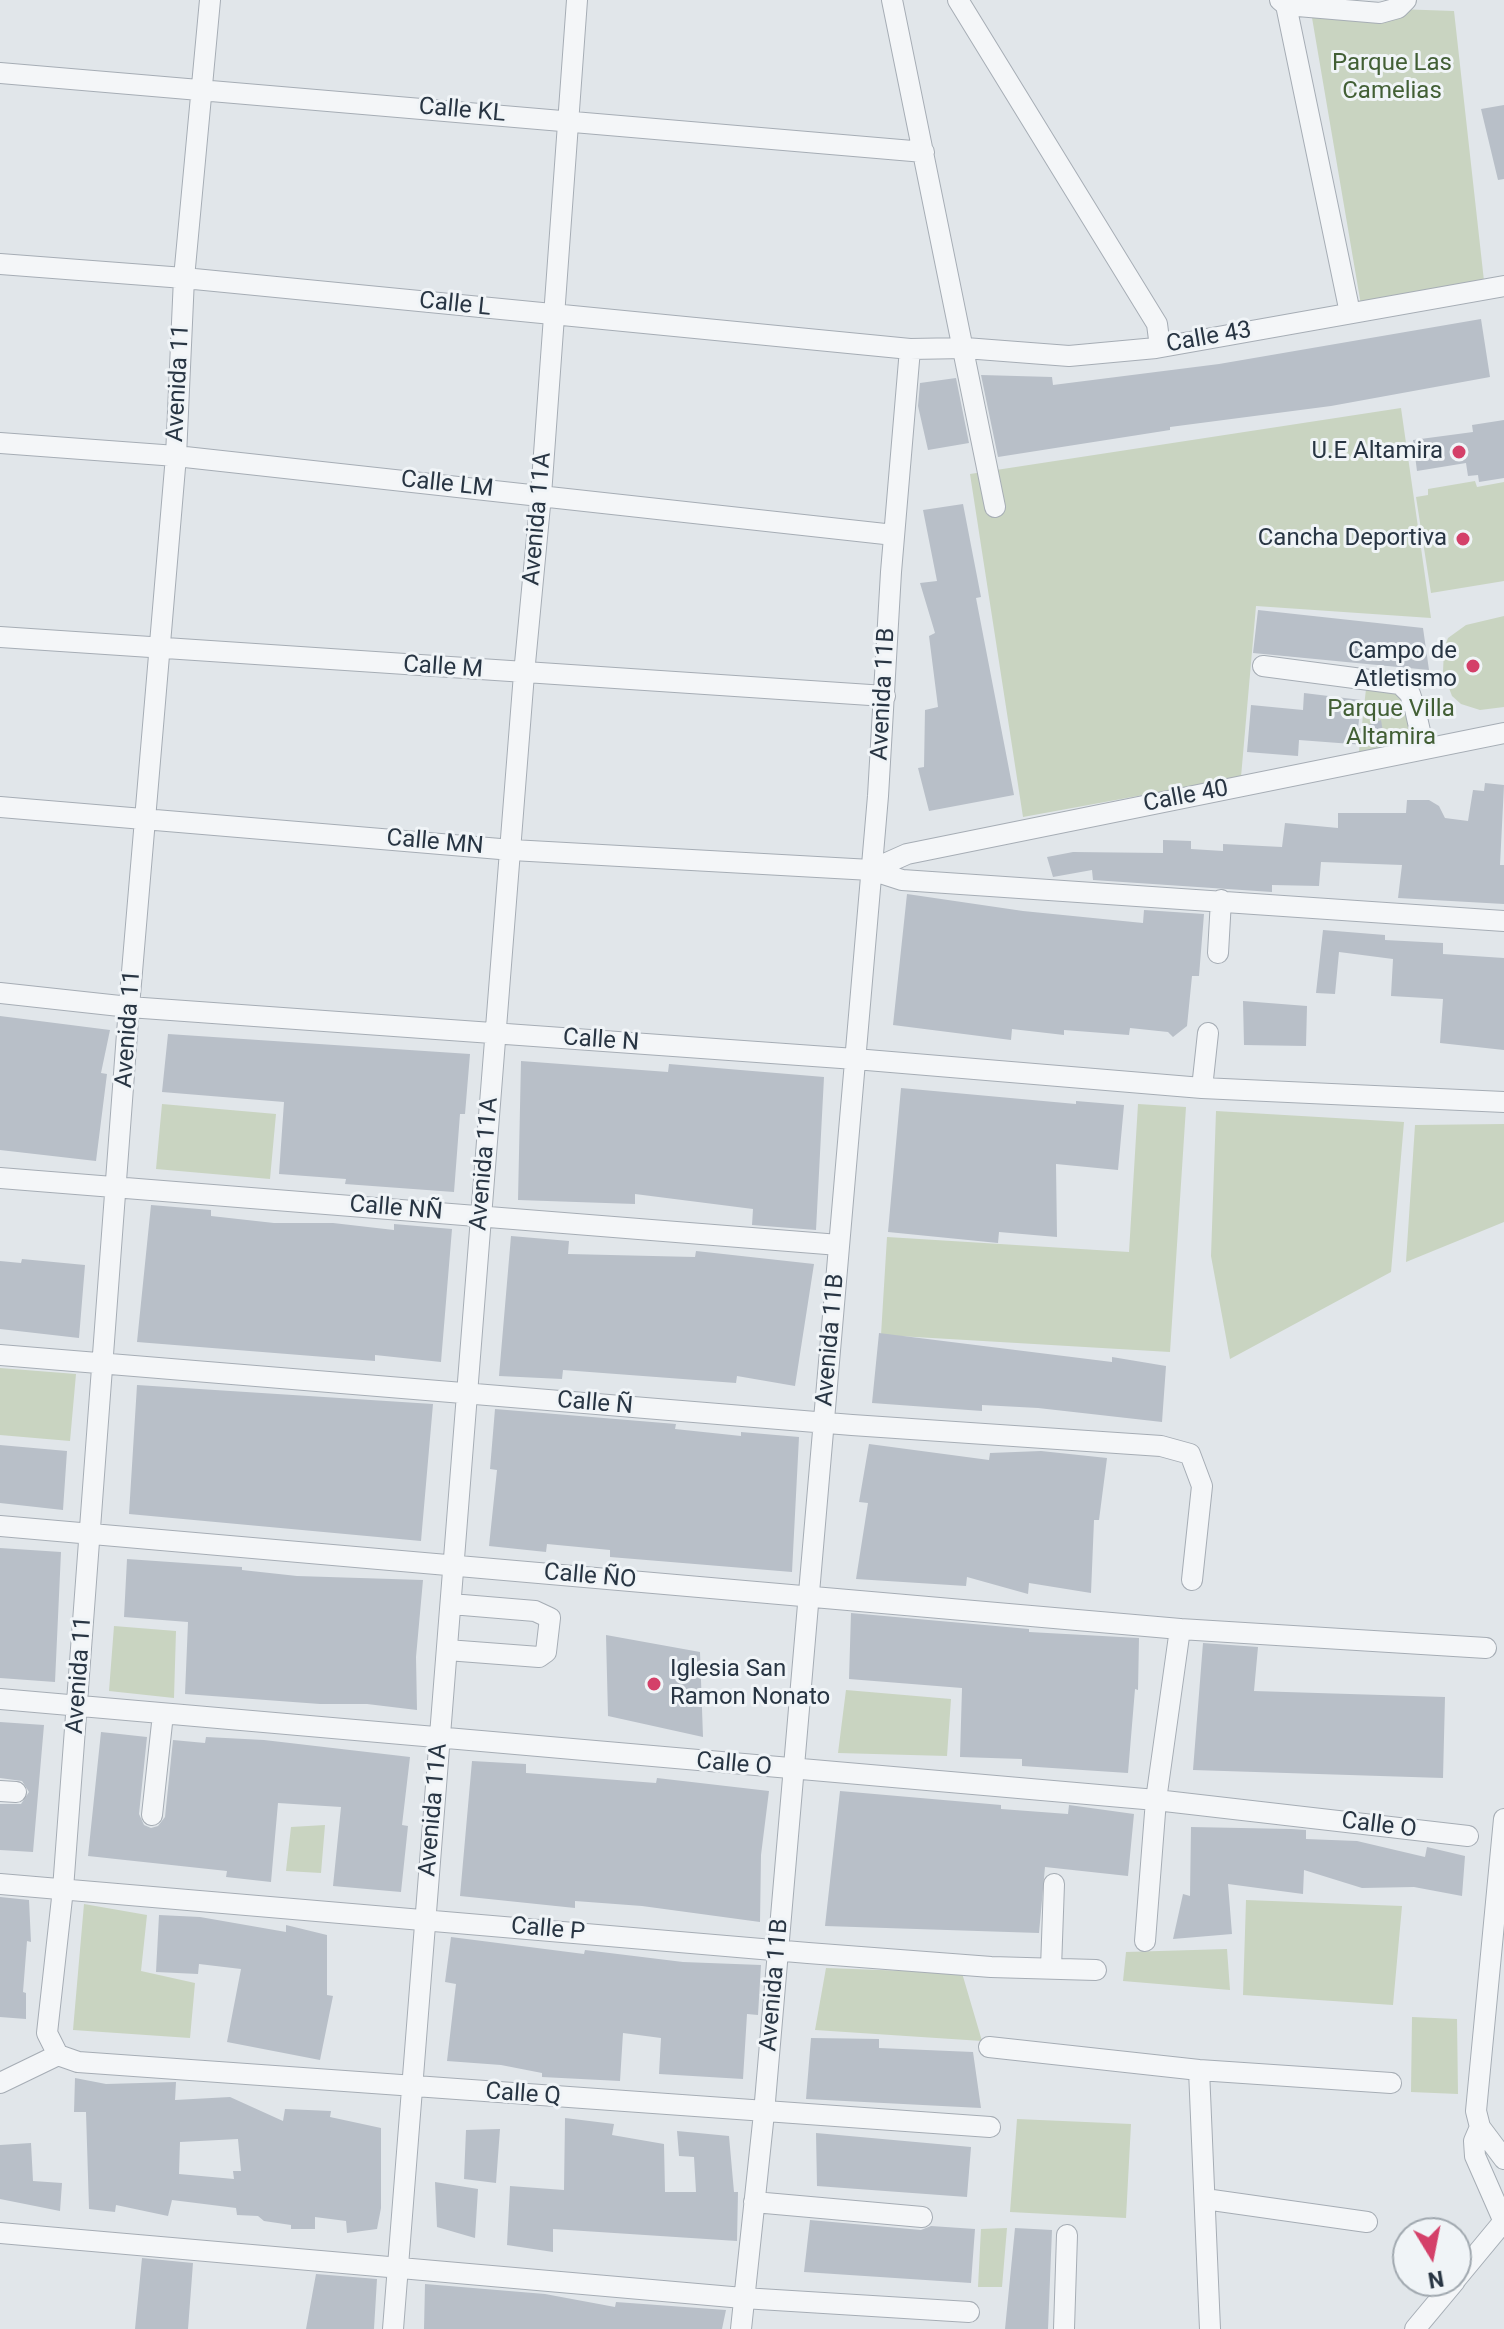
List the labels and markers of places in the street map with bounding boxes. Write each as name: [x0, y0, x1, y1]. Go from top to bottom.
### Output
place label: U.E Altamira: [1312, 438, 1443, 466]
marker: U.E Altamira: [1450, 443, 1468, 461]
place label: Cancha Deportiva: [1258, 525, 1447, 553]
marker: Cancha Deportiva: [1454, 530, 1472, 548]
place label: Campo de Atletismo: [1348, 638, 1457, 694]
marker: Campo de Atletismo: [1464, 657, 1482, 675]
place label: Iglesia San Ramon Nonato: [670, 1656, 830, 1712]
marker: Iglesia San Ramon Nonato: [645, 1675, 663, 1693]

